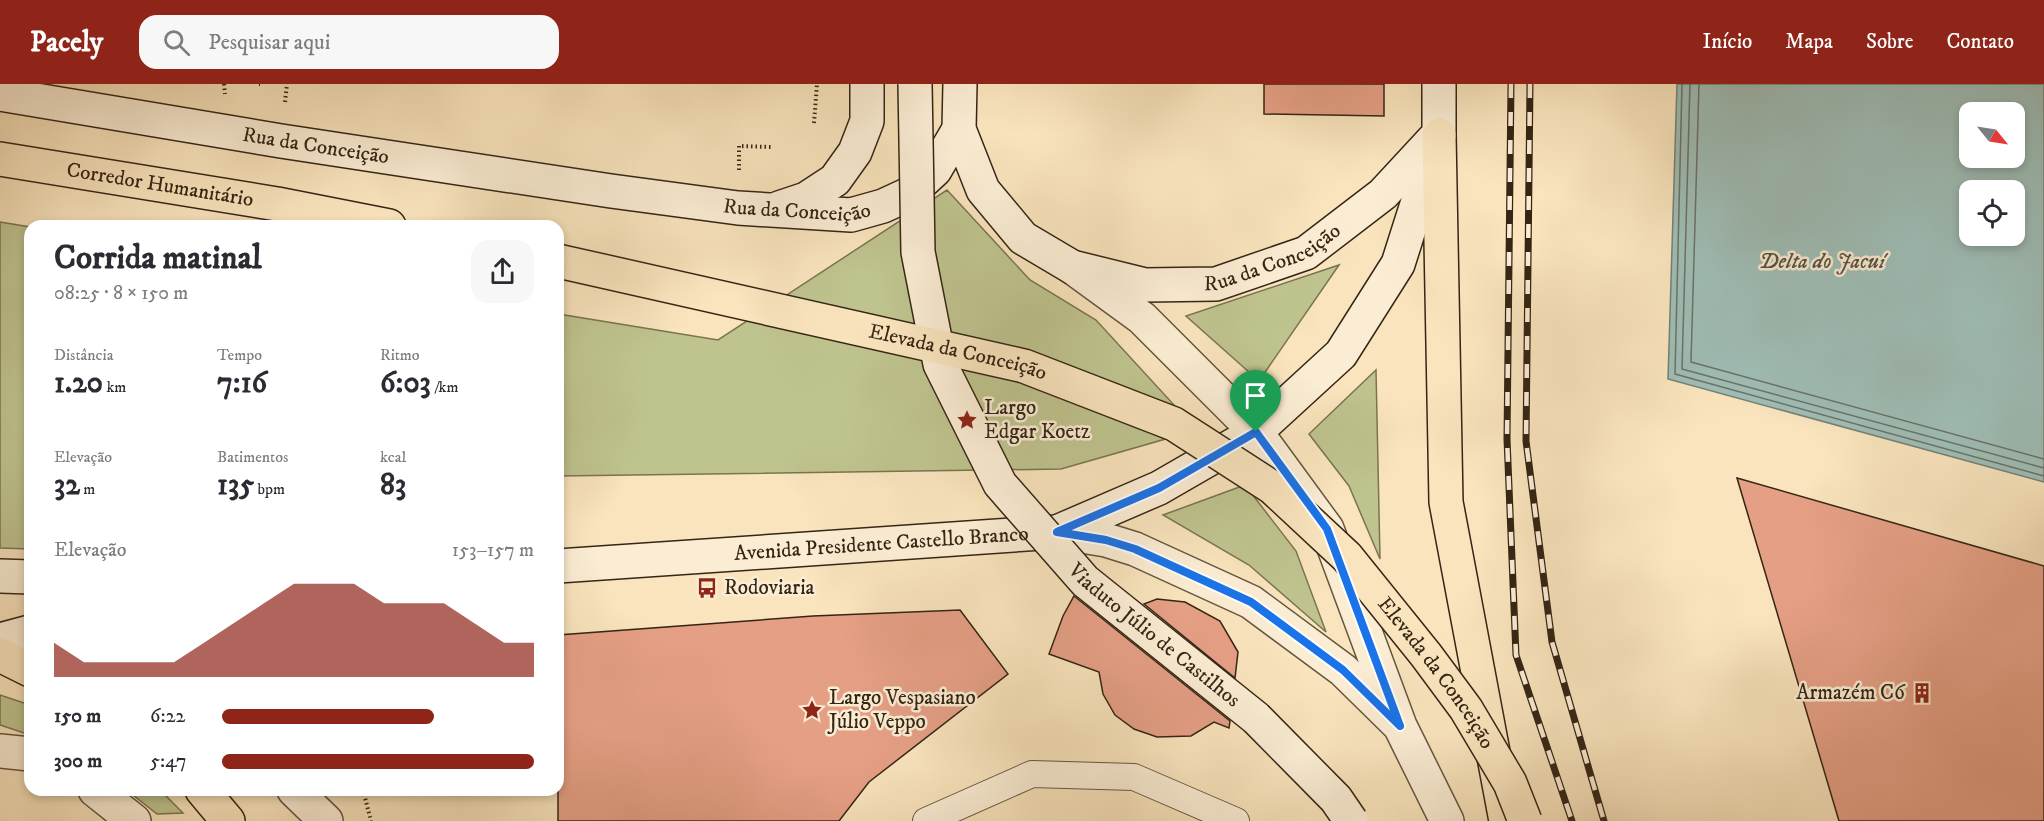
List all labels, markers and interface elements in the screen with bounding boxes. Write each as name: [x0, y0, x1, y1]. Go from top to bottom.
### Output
search box: [139, 15, 559, 69]
text: Pacely: [30, 25, 103, 60]
icon: search: [160, 26, 193, 59]
text: Pesquisar aqui: [208, 29, 330, 56]
text: Início: [1703, 29, 1752, 55]
text: Mapa: [1785, 29, 1833, 55]
text: Sobre: [1866, 29, 1913, 55]
text: Contato: [1946, 29, 2014, 55]
north arrow: [1959, 102, 2025, 168]
map controls: [1959, 102, 2025, 246]
street label: Rua da Conceição: [241, 122, 391, 170]
street label: Corredor Humanitário: [65, 157, 255, 213]
button: locate: [1959, 180, 2025, 246]
street label: Rua da Conceição: [722, 193, 874, 228]
street label: Rua da Conceição: [1204, 218, 1346, 297]
text: Corrida matinal: [54, 238, 262, 279]
button: share: [471, 240, 534, 303]
water label: Delta do Jacuí: [1759, 248, 1889, 275]
text: 08:25 · 8 × 150 m: [54, 281, 188, 306]
street label: Elevada da Conceição: [866, 318, 1051, 387]
text: Distância: [54, 345, 113, 365]
text: Tempo: [217, 345, 262, 365]
text: Ritmo: [380, 345, 420, 365]
text: 1.20: [54, 365, 103, 402]
text: 7:16: [217, 365, 267, 402]
text: 6:03: [380, 365, 431, 402]
pin: [1230, 370, 1281, 432]
text: km: [103, 377, 126, 397]
text: /km: [431, 377, 459, 397]
icon: arrive: [1239, 379, 1272, 412]
place label: Largo Edgar Koetz: [984, 395, 1090, 445]
place icon: Largo Edgar Koetz: [955, 408, 979, 432]
text: Elevação: [54, 447, 112, 467]
text: Batimentos: [217, 447, 288, 467]
text: kcal: [380, 447, 406, 467]
text: 32: [54, 467, 80, 504]
text: 135: [217, 467, 254, 504]
text: 83: [380, 467, 406, 504]
text: m: [80, 479, 95, 499]
text: bpm: [254, 479, 285, 499]
street label: Avenida Presidente Castello Branco: [733, 521, 1029, 567]
text: Elevação: [54, 538, 127, 563]
text: 153–157 m: [452, 538, 534, 563]
street label: Viaduto Júlio de Castilhos: [1062, 557, 1245, 713]
place label: Rodoviaria: [724, 575, 815, 601]
bus stop icon: Rodoviaria: [695, 576, 719, 600]
street label: Elevada da Conceição: [1372, 592, 1500, 754]
place label: Armazém C6: [1796, 680, 1906, 706]
building icon: Armazém C6: [1910, 681, 1934, 705]
place label: Largo Vespasiano Júlio Veppo: [827, 685, 976, 735]
place icon: Largo Vespasiano Júlio Veppo: [800, 698, 824, 722]
text: 150 m: [54, 704, 101, 729]
text: 6:22: [150, 704, 185, 729]
text: 300 m: [54, 749, 102, 774]
text: 5:47: [150, 749, 187, 774]

